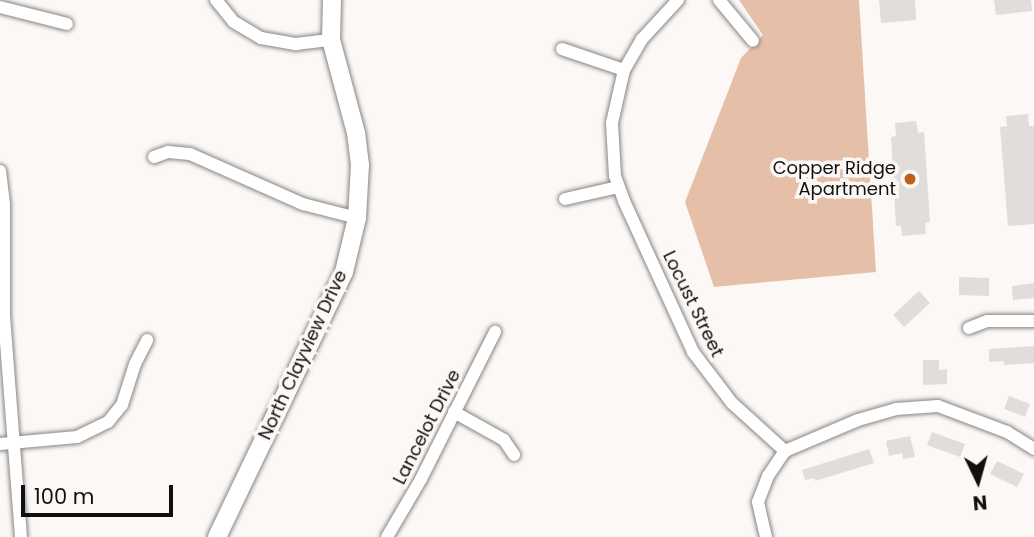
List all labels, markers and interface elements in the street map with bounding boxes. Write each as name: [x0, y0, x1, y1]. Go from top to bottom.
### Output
place label: Copper Ridge Apartment: [773, 158, 896, 200]
marker: Copper Ridge Apartment: [902, 171, 918, 187]
street label: Locust Street: [658, 247, 728, 361]
street label: North Clayview Drive: [254, 267, 352, 443]
street label: Lancelot Drive: [389, 366, 465, 488]
north arrow: [943, 446, 1013, 516]
scale bar: [24, 470, 177, 514]
text: 100 m: [34, 482, 94, 511]
text: N: [972, 488, 988, 516]

